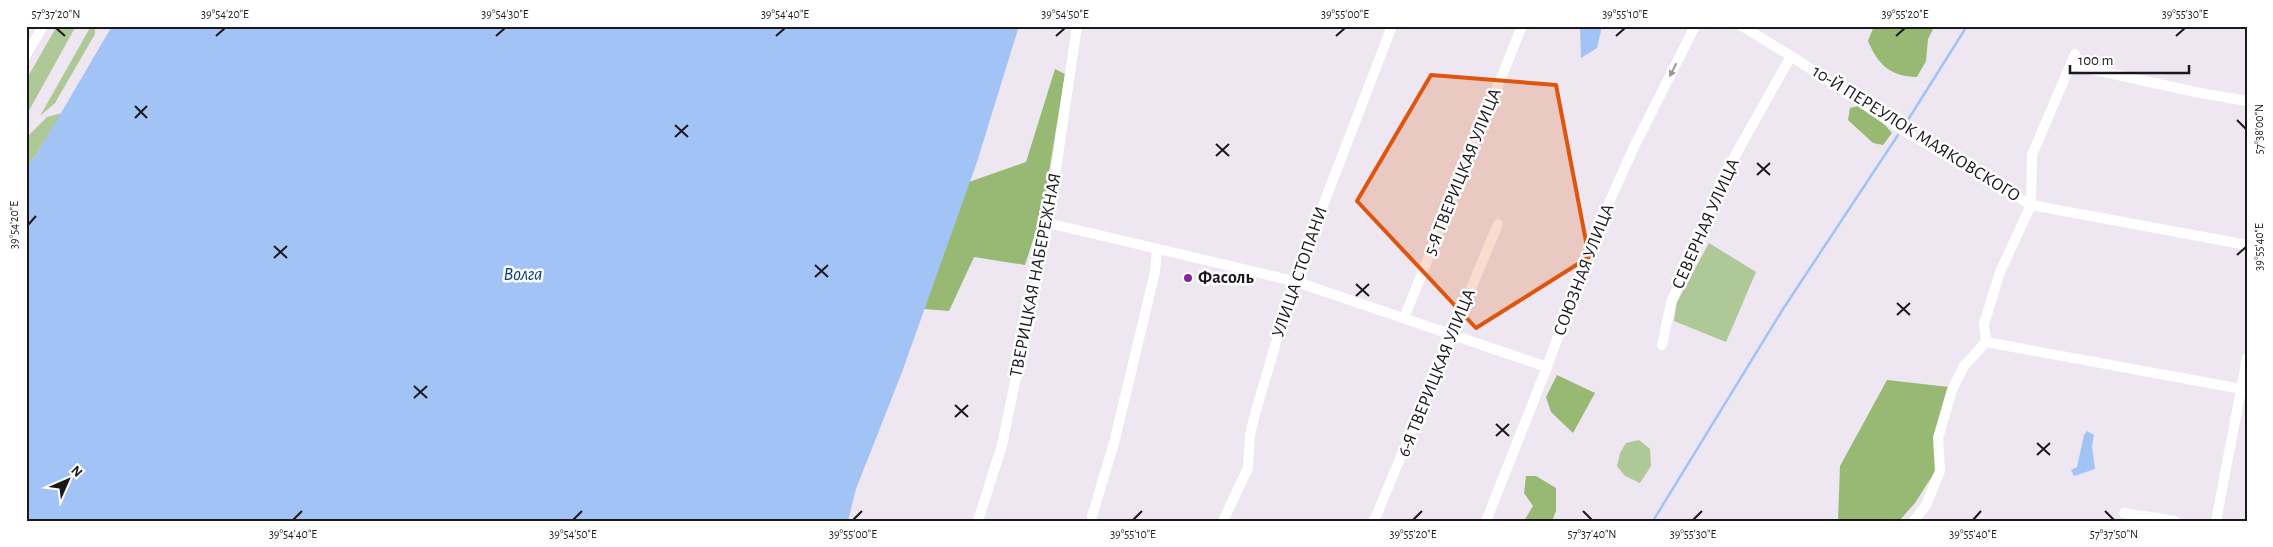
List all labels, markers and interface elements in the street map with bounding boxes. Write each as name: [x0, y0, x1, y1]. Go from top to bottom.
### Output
text: 57°37'20"N: [32, 8, 80, 20]
text: 39°54'20"E: [201, 8, 249, 20]
text: 39°54'30"E: [481, 8, 529, 20]
text: 39°54'40"E: [761, 8, 809, 20]
text: 39°54'50"E: [1041, 8, 1089, 20]
text: 39°55'00"E: [1321, 8, 1369, 20]
text: 39°55'10"E: [1602, 8, 1648, 20]
text: 39°55'20"E: [1881, 8, 1929, 20]
text: 39°55'30"E: [2162, 8, 2208, 20]
scale bar: [2070, 42, 2189, 74]
text: 100 m: [2078, 53, 2113, 68]
street label: 10-Й ПЕРЕУЛОК МАЯКОВСКОГО: [1809, 61, 2024, 206]
one-way arrow: [1669, 62, 1677, 77]
street label: 5-Я ТВЕРИЦКАЯ УЛИЦА: [1421, 86, 1505, 258]
text: 57°38'00"N: [2253, 104, 2265, 154]
street label: СЕВЕРНАЯ УЛИЦА: [1669, 155, 1743, 292]
street label: ТВЕРИЦКАЯ НАБЕРЕЖНАЯ: [1007, 171, 1065, 379]
text: 39°54'20"E: [8, 201, 20, 249]
street label: СОЮЗНАЯ УЛИЦА: [1551, 201, 1618, 338]
street label: УЛИЦА СТОПАНИ: [1269, 204, 1331, 340]
text: 39°55'40"E: [2253, 223, 2265, 271]
water label: Волга: [504, 265, 543, 284]
place label: Фасоль: [1198, 269, 1254, 287]
marker: Фасоль: [1182, 272, 1194, 284]
street label: 6-Я ТВЕРИЦКАЯ УЛИЦА: [1395, 286, 1479, 460]
north arrow: [42, 454, 92, 504]
text: N: [68, 463, 85, 480]
text: 39°54'40"E: [269, 528, 317, 540]
text: 39°54'50"E: [549, 528, 597, 540]
text: 39°55'00"E: [829, 528, 877, 540]
text: 39°55'10"E: [1110, 528, 1156, 540]
text: 39°55'20"E: [1389, 528, 1437, 540]
text: 57°37'40"N: [1567, 528, 1617, 540]
text: 39°55'30"E: [1670, 528, 1716, 540]
text: 39°55'40"E: [1949, 528, 1997, 540]
text: 57°37'50"N: [2090, 528, 2138, 540]

